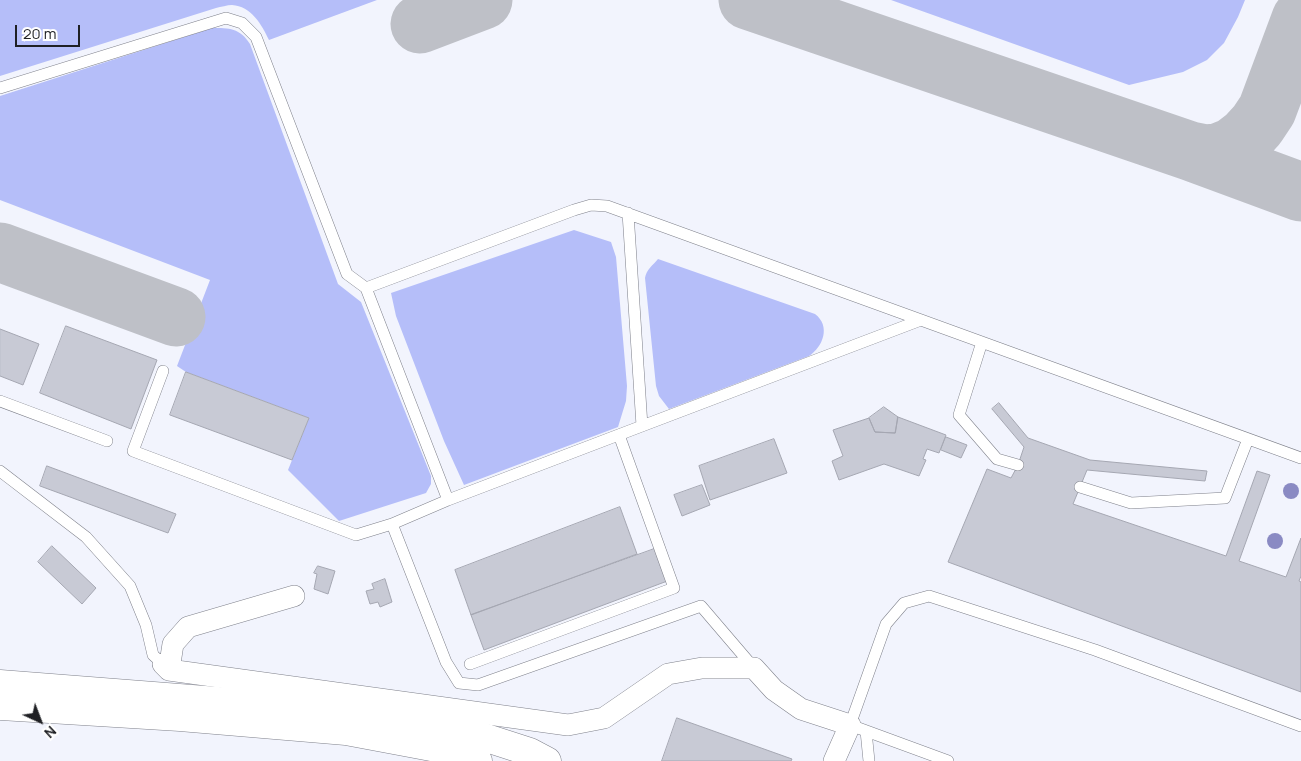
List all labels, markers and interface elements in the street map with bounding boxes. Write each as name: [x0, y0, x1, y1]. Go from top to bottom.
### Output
scale bar: [18, 15, 82, 47]
text: 20 m: [23, 23, 56, 44]
north arrow: [15, 696, 65, 746]
text: N: [40, 722, 61, 743]

